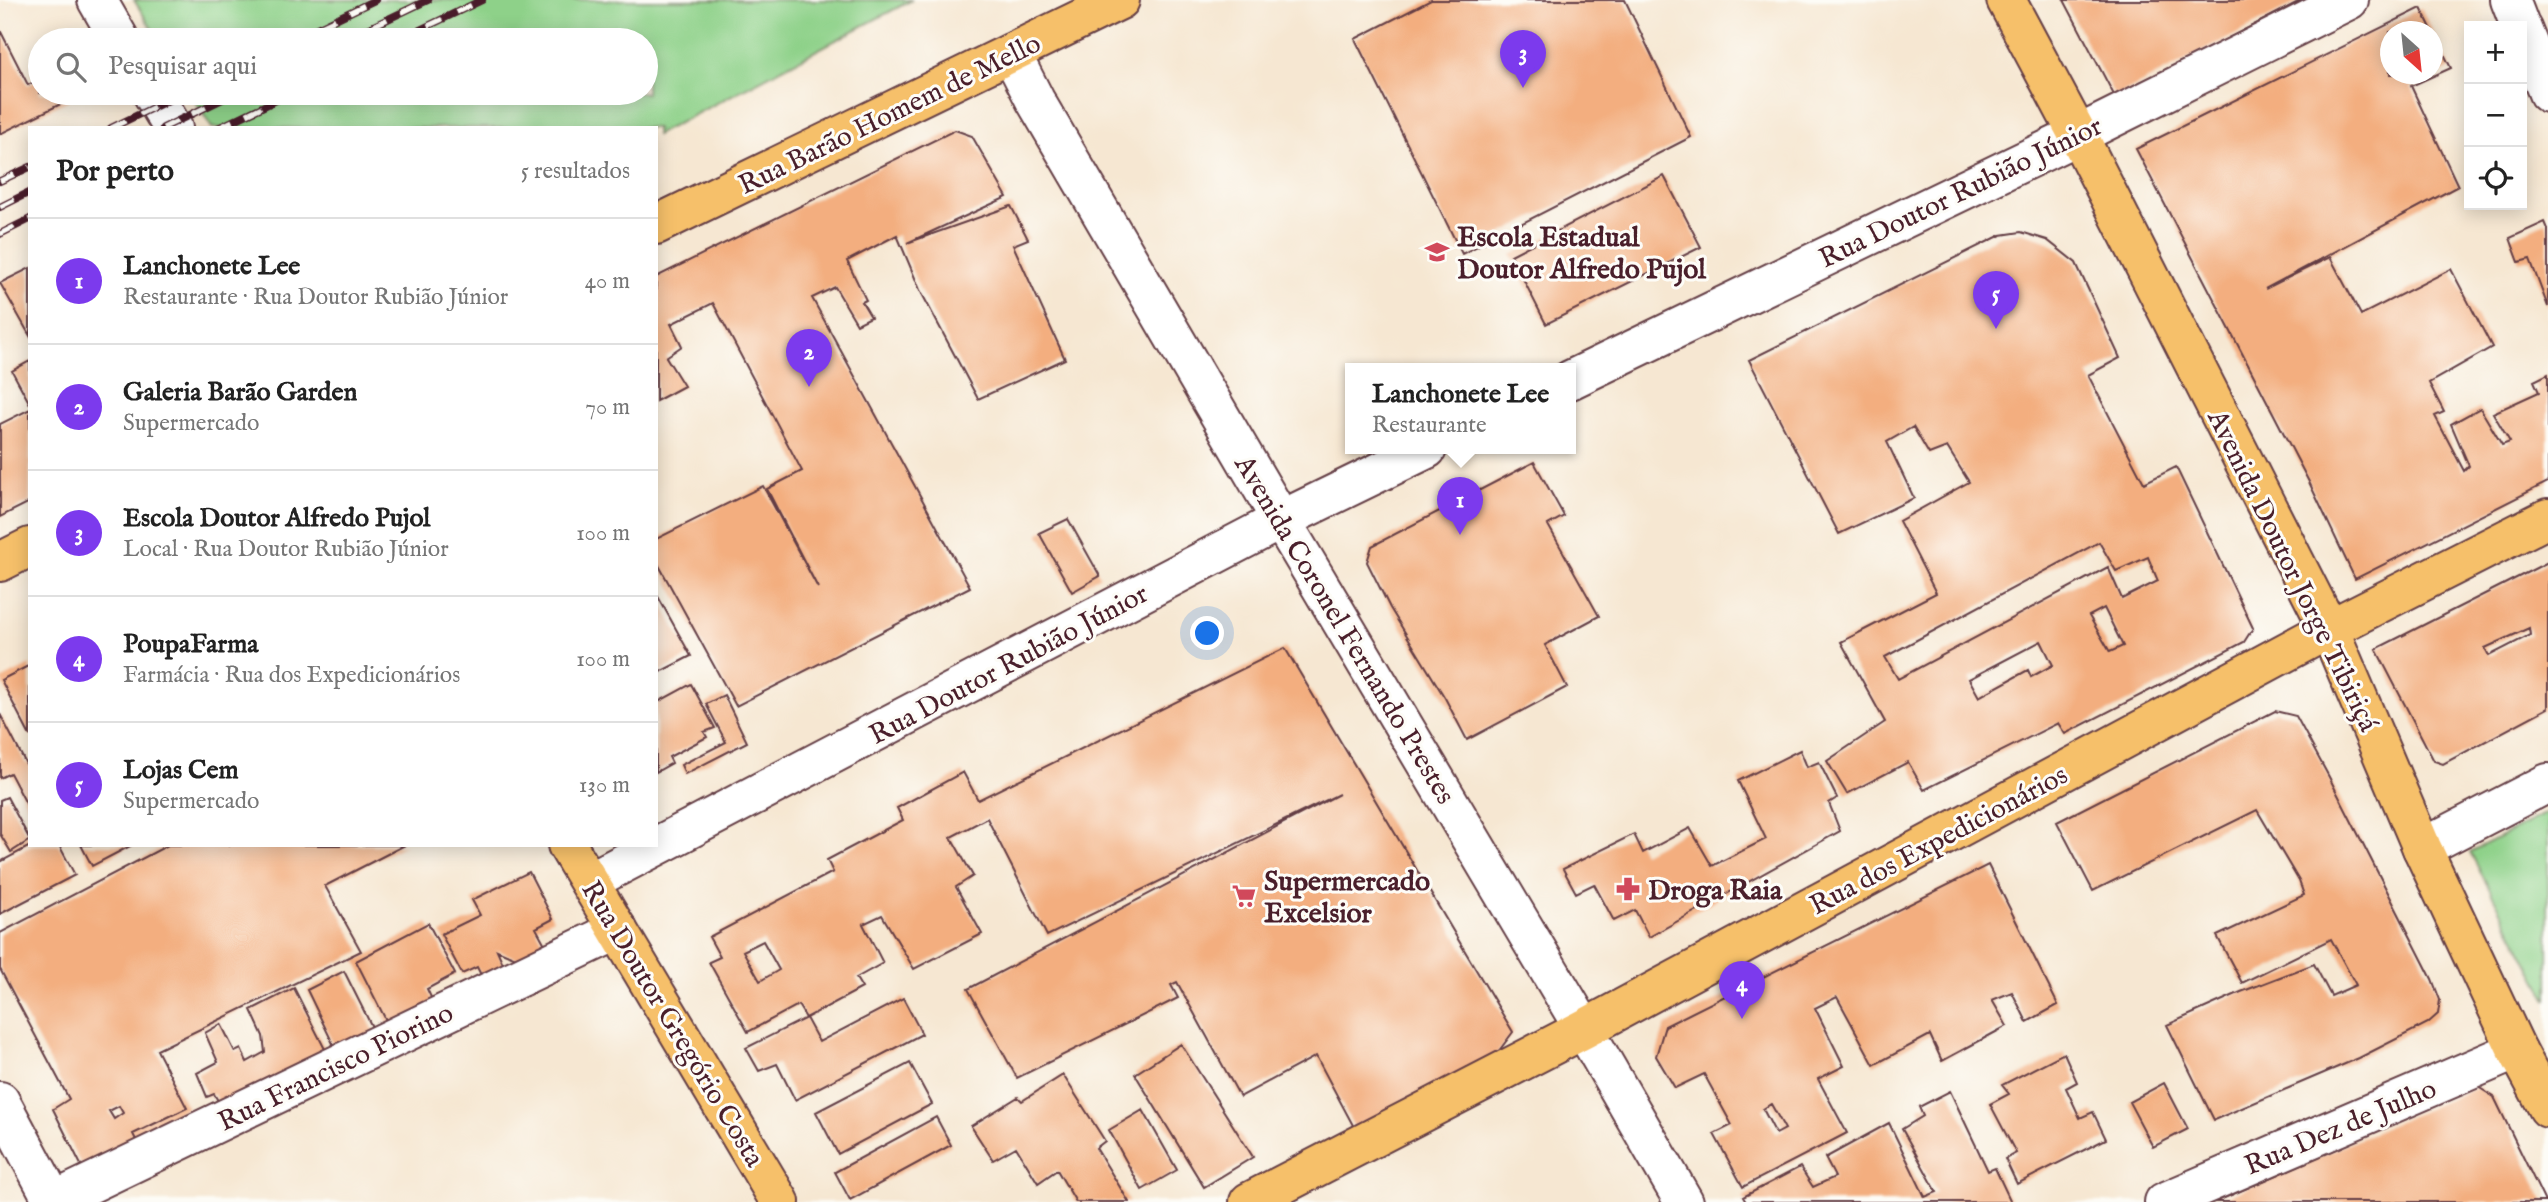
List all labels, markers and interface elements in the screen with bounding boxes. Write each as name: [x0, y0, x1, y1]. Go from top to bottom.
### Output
north arrow: [2380, 21, 2443, 84]
map controls: [2464, 21, 2527, 210]
button: +: [2464, 21, 2527, 84]
street label: Rua Barão Homem de Mello: [733, 27, 1047, 204]
search box: [28, 28, 658, 105]
pin: 3: [1500, 30, 1546, 88]
icon: search: [52, 48, 90, 86]
text: Pesquisar aqui: [108, 50, 257, 83]
button: −: [2464, 84, 2527, 147]
street label: Rua Doutor Rubião Júnior: [1814, 109, 2108, 277]
button: locate: [2464, 147, 2527, 210]
text: Por perto: [56, 153, 174, 191]
text: 5 resultados: [521, 157, 630, 186]
place label: Escola Estadual Doutor Alfredo Pujol: [1457, 221, 1707, 288]
school or university icon: Escola Estadual Doutor Alfredo Pujol: [1423, 238, 1451, 266]
text: Lanchonete Lee: [123, 250, 300, 283]
text: 1: [75, 267, 83, 296]
text: 40 m: [585, 267, 630, 296]
pin: 5: [1973, 271, 2019, 329]
text: Restaurante · Rua Doutor Rubião Júnior: [123, 283, 508, 312]
pin: 2: [786, 329, 832, 387]
popup: [1345, 363, 1576, 454]
text: Galeria Barão Garden: [123, 376, 357, 409]
text: Lanchonete Lee: [1372, 378, 1549, 411]
text: 2: [74, 393, 84, 422]
text: 70 m: [585, 393, 630, 422]
street label: Avenida Doutor Jorge Tibiriçá: [2198, 404, 2385, 739]
text: Supermercado: [123, 409, 259, 438]
text: Restaurante: [1372, 411, 1487, 440]
street label: Avenida Coronel Fernando Prestes: [1225, 449, 1462, 811]
pin: 1: [1437, 477, 1483, 535]
text: Escola Doutor Alfredo Pujol: [123, 502, 430, 535]
text: 3: [75, 519, 83, 548]
text: 100 m: [576, 519, 630, 548]
text: Local · Rua Doutor Rubião Júnior: [123, 535, 449, 564]
street label: Rua Doutor Rubião Júnior: [864, 577, 1155, 754]
your location: [1190, 616, 1224, 650]
text: PoupaFarma: [123, 628, 258, 661]
text: 4: [73, 645, 85, 674]
text: 100 m: [576, 645, 630, 674]
text: Farmácia · Rua dos Expedicionários: [123, 661, 460, 690]
text: Lojas Cem: [123, 754, 239, 787]
street label: Rua dos Expedicionários: [1804, 758, 2074, 924]
text: 5: [75, 771, 83, 800]
text: 130 m: [579, 771, 630, 800]
text: Supermercado: [123, 787, 259, 816]
place label: Supermercado Excelsior: [1264, 865, 1430, 932]
place label: Droga Raia: [1648, 874, 1783, 909]
street label: Rua Doutor Gregório Costa: [572, 875, 772, 1175]
pharmacy icon: Droga Raia: [1614, 875, 1642, 903]
supermarket icon: Supermercado Excelsior: [1230, 882, 1258, 910]
pin: 4: [1719, 961, 1765, 1019]
street label: Rua Francisco Piorino: [213, 996, 459, 1140]
street label: Rua Dez de Julho: [2240, 1072, 2442, 1184]

